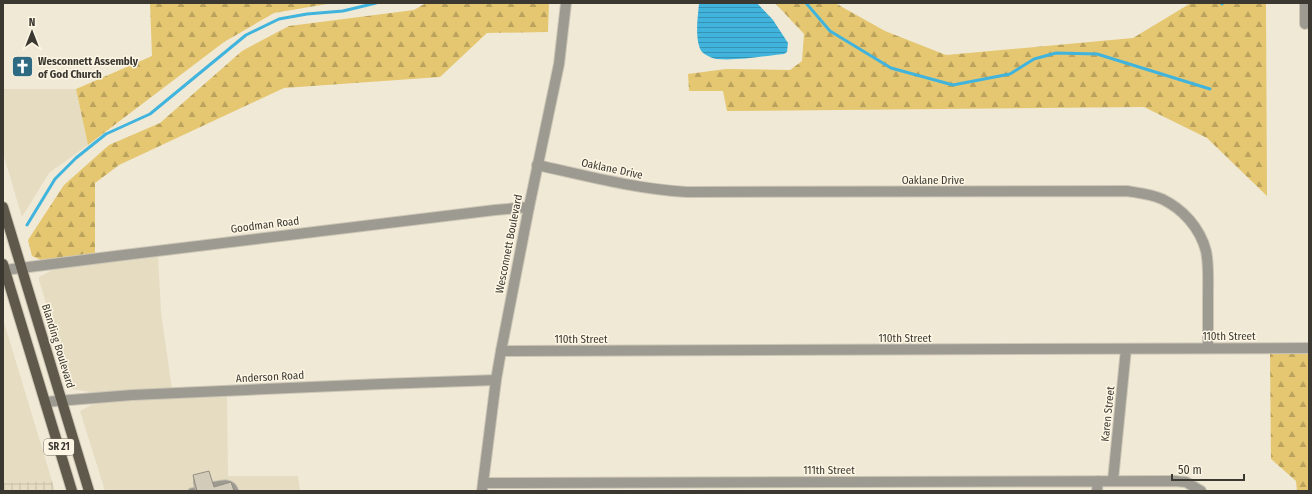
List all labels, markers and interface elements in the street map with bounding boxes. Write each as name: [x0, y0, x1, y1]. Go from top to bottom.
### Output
north arrow: [12, 12, 52, 52]
text: N: [29, 16, 35, 29]
church icon: Wesconnett Assembly of God Church: [10, 54, 36, 80]
place label: Wesconnett Assembly of God Church: [38, 55, 139, 81]
street label: Oaklane Drive: [580, 156, 644, 182]
street label: Oaklane Drive: [902, 174, 964, 187]
street label: Wesconnett Boulevard: [493, 193, 525, 295]
street label: Goodman Road: [230, 214, 300, 236]
street label: Blanding Boulevard: [39, 302, 77, 390]
street label: 110th Street: [1202, 330, 1256, 343]
street label: 110th Street: [878, 332, 932, 345]
street label: 110th Street: [554, 333, 608, 346]
street label: Anderson Road: [236, 369, 304, 385]
street label: Karen Street: [1099, 385, 1117, 442]
road number: SR 21: [44, 439, 74, 455]
scale bar: [1172, 456, 1244, 482]
text: 50 m: [1178, 463, 1202, 477]
street label: 111th Street: [803, 464, 855, 477]

